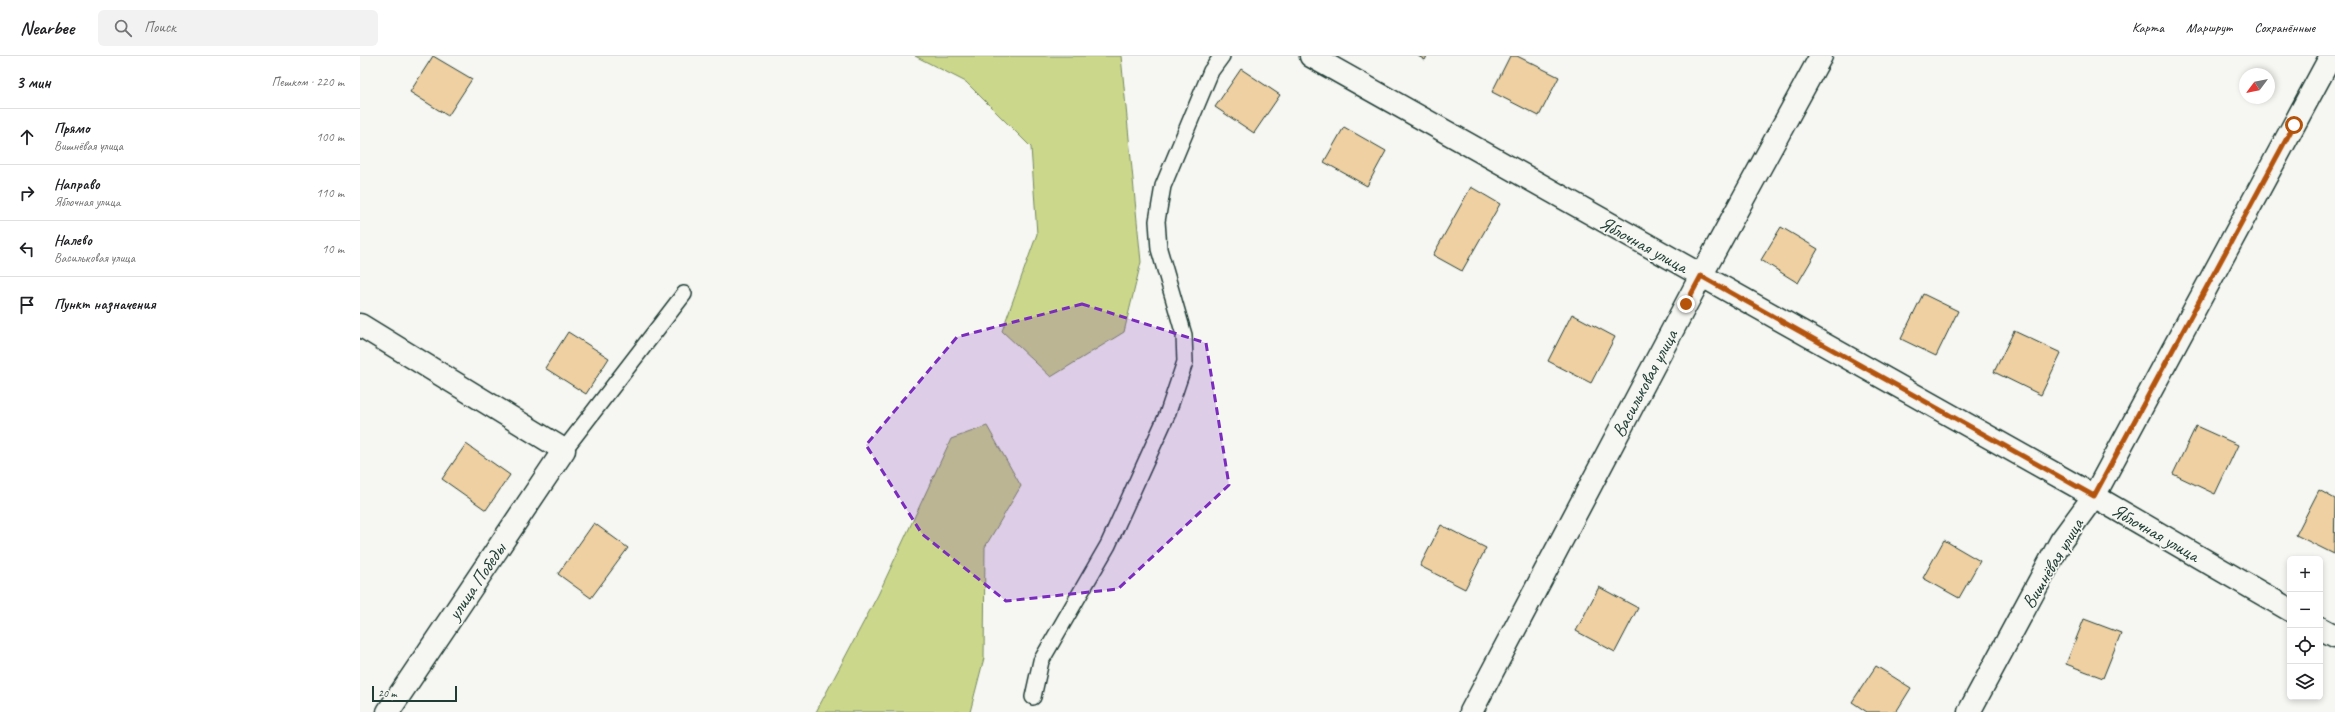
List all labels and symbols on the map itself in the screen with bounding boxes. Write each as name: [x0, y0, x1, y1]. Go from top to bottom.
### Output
north arrow: [2239, 68, 2275, 104]
route start: [2285, 116, 2303, 134]
street label: Яблочная улица: [1595, 211, 1694, 280]
route end: [1677, 295, 1695, 313]
street label: Васильковая улица: [1607, 324, 1684, 441]
street label: Яблочная улица: [2108, 498, 2205, 569]
street label: Вишнёвая улица: [2017, 513, 2090, 613]
street label: улица Победы: [442, 537, 512, 625]
scale bar: [372, 684, 457, 703]

